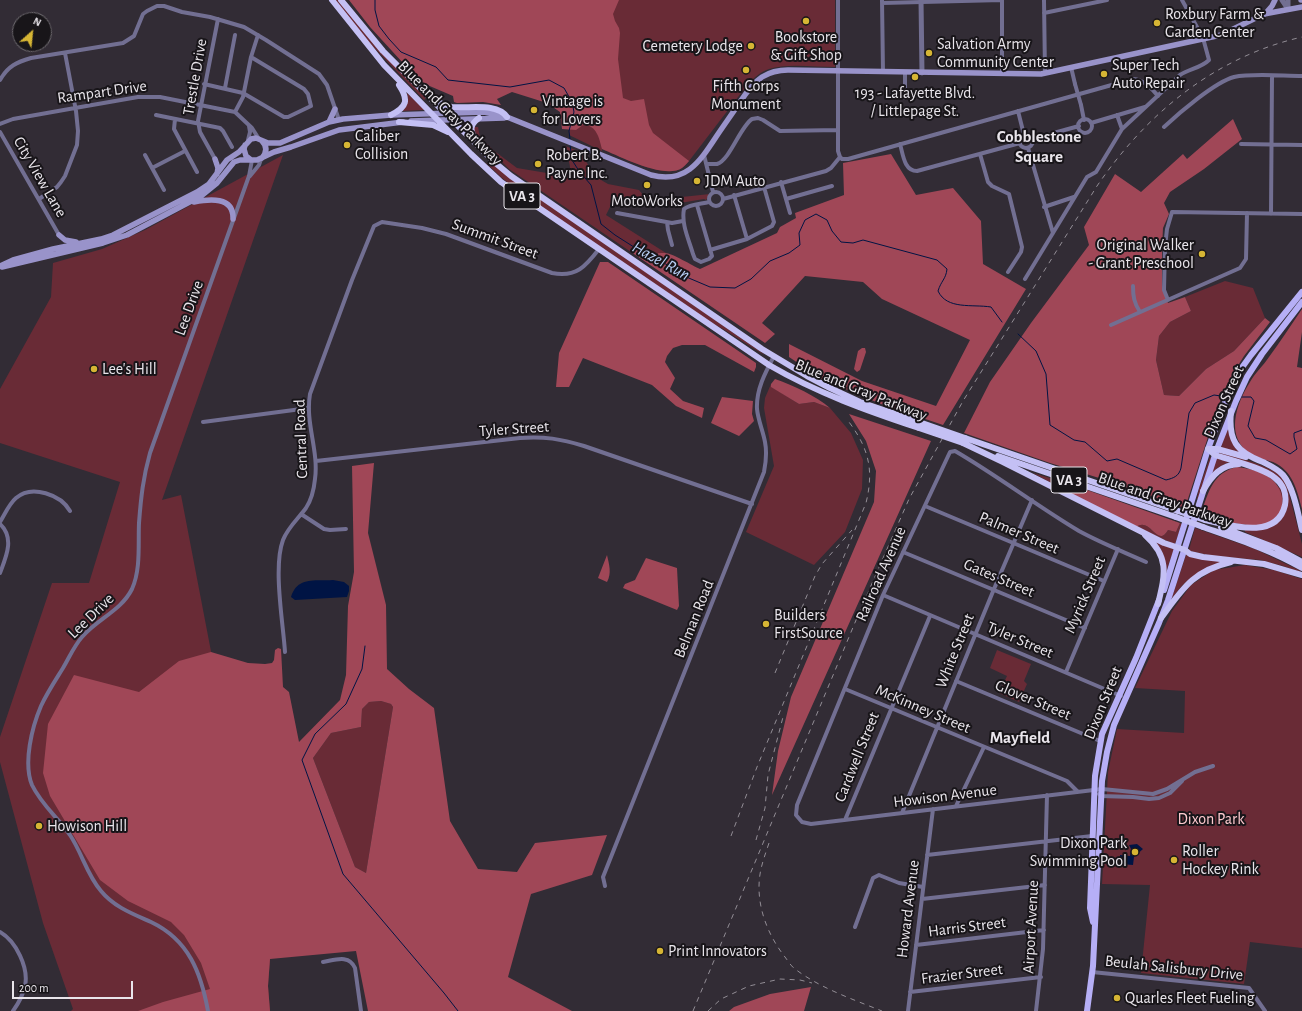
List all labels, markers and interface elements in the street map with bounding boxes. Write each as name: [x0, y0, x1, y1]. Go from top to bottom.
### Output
place label: Roxbury Farm & Garden Center: [1165, 4, 1264, 42]
north arrow: [12, 12, 52, 52]
text: N: [31, 15, 43, 28]
marker: Bookstore & Gift Shop: [801, 16, 811, 26]
marker: Roxbury Farm & Garden Center: [1152, 18, 1162, 28]
place label: Bookstore & Gift Shop: [770, 27, 842, 65]
place label: Salvation Army Community Center: [937, 34, 1054, 72]
place label: Cemetery Lodge: [643, 36, 743, 56]
street label: Trestle Drive: [179, 37, 211, 117]
marker: Cemetery Lodge: [746, 41, 756, 51]
marker: Salvation Army Community Center: [924, 48, 934, 58]
place label: Super Tech Auto Repair: [1112, 55, 1185, 93]
street label: Blue and Gray Parkway: [394, 57, 506, 169]
marker: Fifth Corps Monument: [741, 65, 751, 75]
marker: Super Tech Auto Repair: [1099, 69, 1109, 79]
marker: 193 - Lafayette Blvd. / Littlepage St.: [910, 72, 920, 82]
street label: Rampart Drive: [56, 76, 148, 108]
place label: Fifth Corps Monument: [711, 76, 781, 114]
place label: 193 - Lafayette Blvd. / Littlepage St.: [855, 83, 975, 121]
place label: Vintage is for Lovers: [542, 91, 603, 129]
marker: Vintage is for Lovers: [529, 105, 539, 115]
place label: Caliber Collision: [355, 126, 408, 164]
district label: Cobblestone Square: [997, 127, 1081, 167]
street label: City View Lane: [9, 133, 71, 221]
marker: Caliber Collision: [342, 140, 352, 150]
place label: Robert B. Payne Inc.: [546, 145, 608, 183]
marker: Robert B. Payne Inc.: [533, 159, 543, 169]
place label: JDM Auto: [705, 171, 765, 191]
marker: JDM Auto: [692, 176, 702, 186]
marker: MotoWorks: [642, 180, 652, 190]
road number: VA 3: [504, 183, 540, 209]
place label: MotoWorks: [611, 191, 683, 211]
street label: Summit Street: [449, 215, 541, 263]
place label: Original Walker - Grant Preschool: [1088, 235, 1194, 273]
water label: Hazel Run: [629, 237, 693, 285]
marker: Original Walker - Grant Preschool: [1197, 249, 1207, 259]
street label: Lee Drive: [170, 278, 208, 338]
street label: Blue and Gray Parkway: [792, 355, 930, 425]
place label: Lee's Hill: [102, 359, 157, 379]
street label: Dixon Street: [1200, 363, 1248, 441]
marker: Lee's Hill: [89, 364, 99, 374]
street label: Central Road: [290, 399, 312, 479]
street label: Tyler Street: [478, 417, 550, 441]
road number: VA 3: [1051, 467, 1087, 493]
street label: Blue and Gray Parkway: [1096, 468, 1234, 532]
street label: Palmer Street: [976, 508, 1062, 558]
street label: Railroad Avenue: [852, 524, 910, 624]
street label: Gates Street: [961, 554, 1037, 602]
street label: Myrick Street: [1060, 554, 1110, 636]
street label: Belman Road: [670, 577, 718, 661]
street label: Lee Drive: [64, 589, 118, 643]
place label: Builders FirstSource: [774, 605, 843, 643]
street label: White Street: [931, 611, 979, 691]
street label: Tyler Street: [984, 617, 1056, 663]
marker: Builders FirstSource: [761, 619, 771, 629]
street label: Dixon Street: [1080, 664, 1126, 742]
street label: Glover Street: [992, 675, 1074, 725]
street label: McKinney Street: [873, 680, 973, 738]
street label: Cardwell Street: [830, 709, 884, 805]
district label: Mayfield: [990, 728, 1050, 748]
street label: Howison Avenue: [892, 780, 998, 812]
park label: Dixon Park: [1177, 809, 1245, 829]
place label: Howison Hill: [47, 816, 127, 836]
marker: Howison Hill: [34, 821, 44, 831]
place label: Dixon Park Swimming Pool: [1030, 833, 1127, 871]
place label: Roller Hockey Rink: [1182, 841, 1259, 879]
marker: Dixon Park Swimming Pool: [1130, 847, 1140, 857]
marker: Roller Hockey Rink: [1169, 855, 1179, 865]
street label: Howard Avenue: [892, 859, 924, 959]
street label: Airport Avenue: [1019, 880, 1043, 974]
street label: Harris Street: [927, 913, 1007, 941]
place label: Print Innovators: [668, 941, 767, 961]
marker: Print Innovators: [655, 946, 665, 956]
street label: Beulah Salisbury Drive: [1104, 951, 1244, 985]
street label: Frazier Street: [920, 959, 1004, 989]
scale bar: [14, 973, 135, 999]
text: 200 m: [19, 982, 49, 994]
place label: Quarles Fleet Fueling: [1125, 988, 1255, 1008]
marker: Quarles Fleet Fueling: [1112, 993, 1122, 1003]

